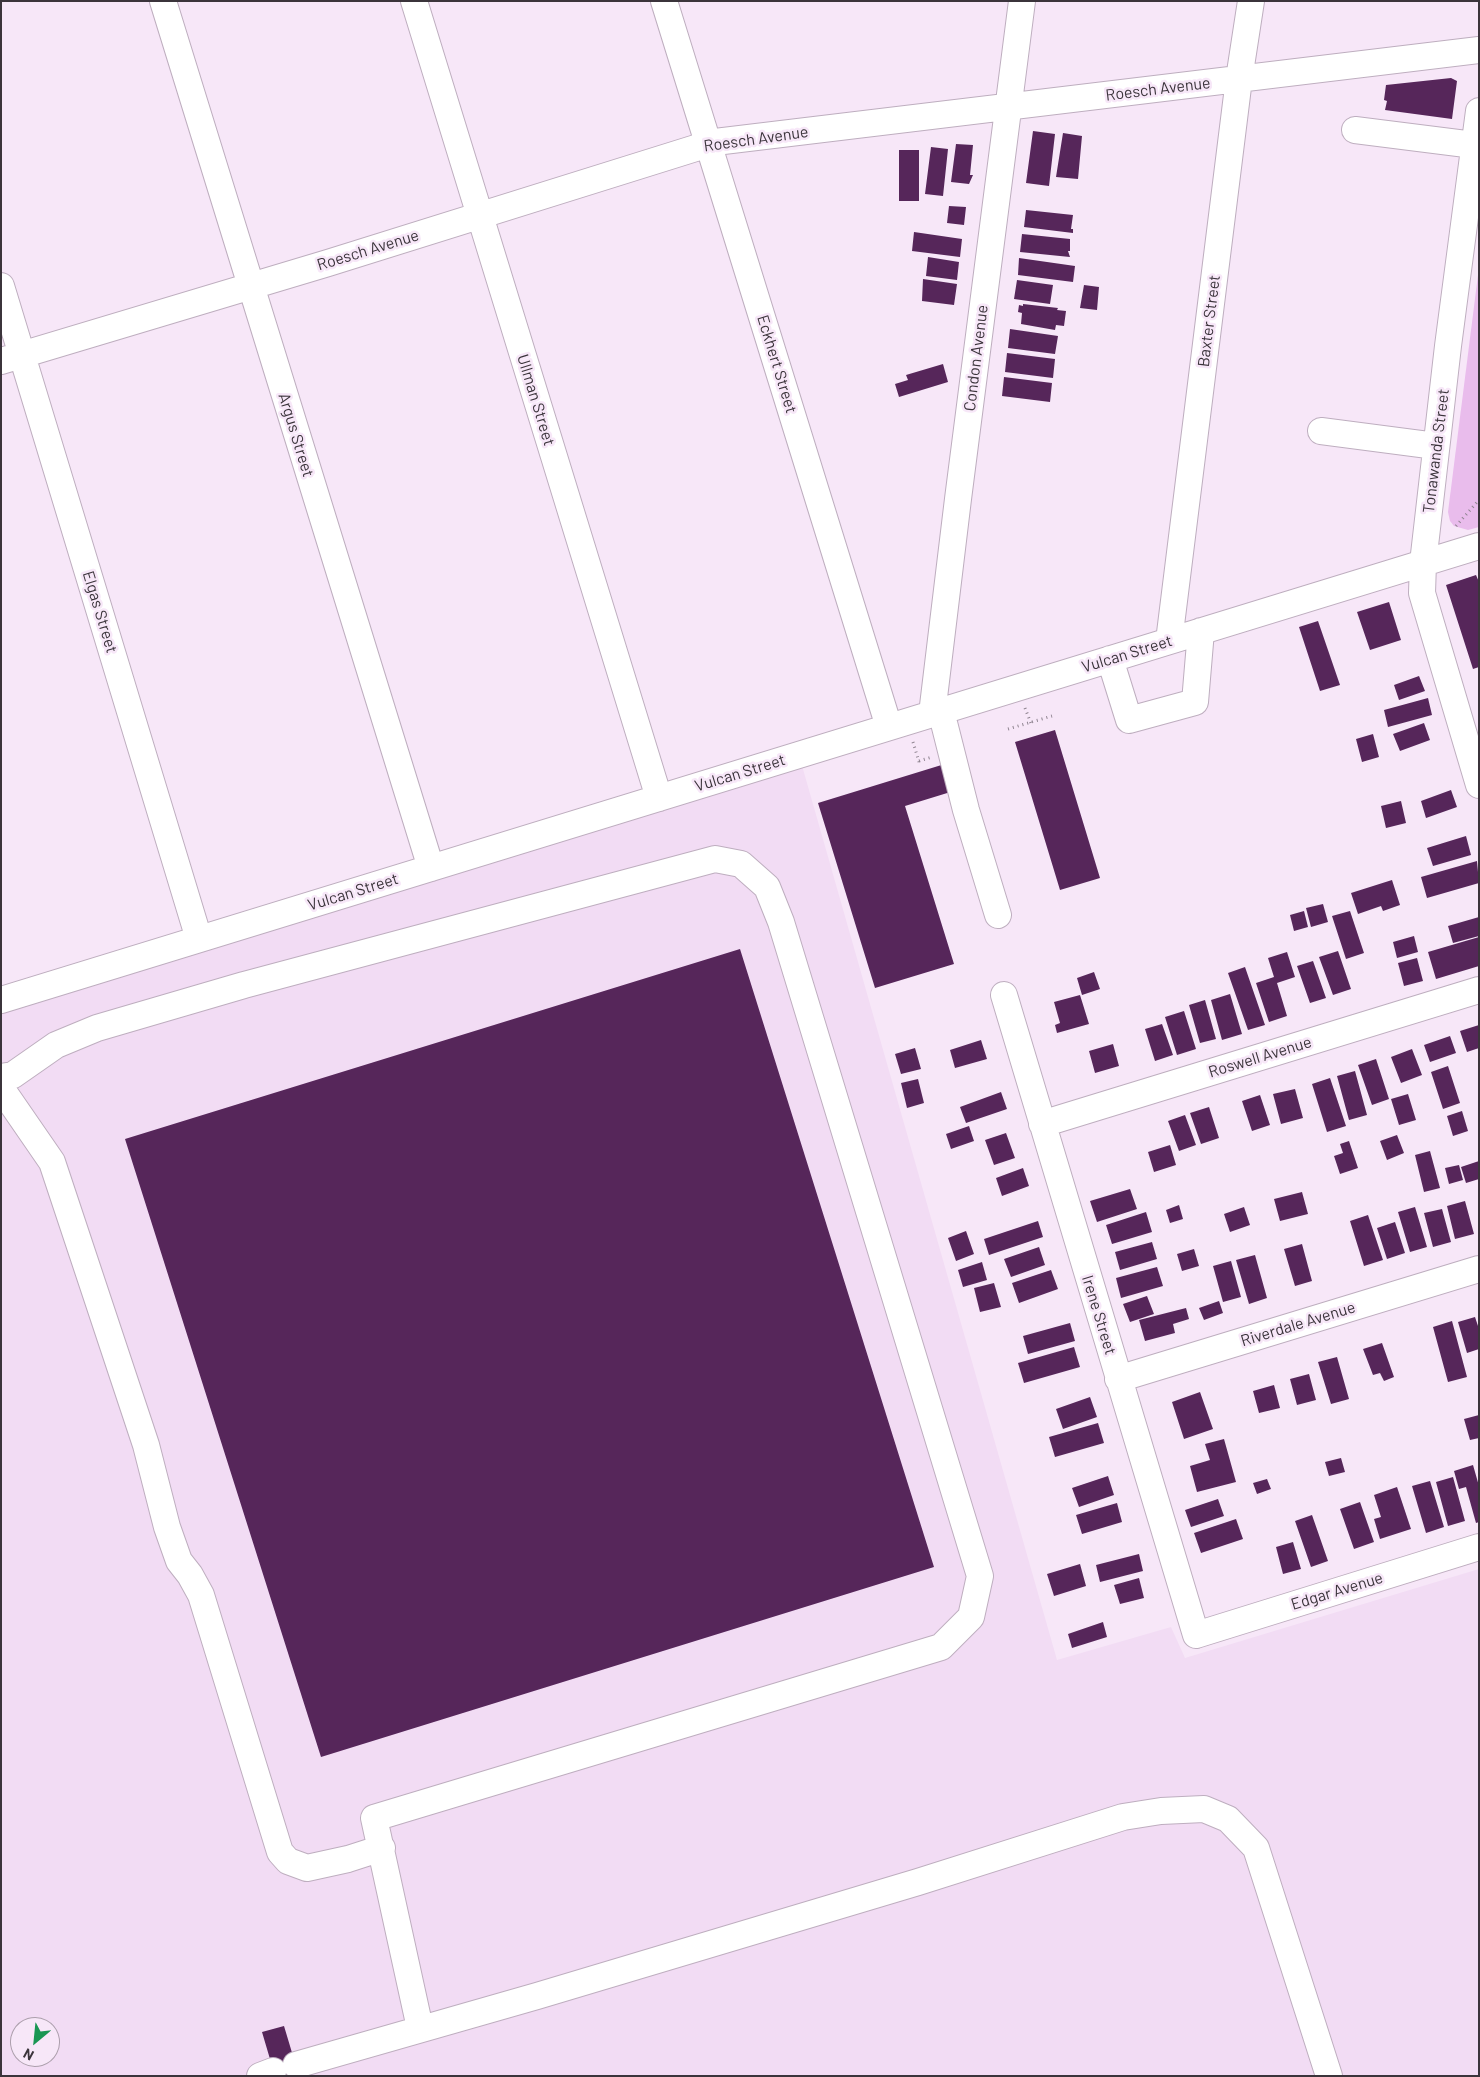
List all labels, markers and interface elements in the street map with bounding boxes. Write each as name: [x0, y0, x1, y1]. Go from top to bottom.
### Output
street label: Roesch Avenue: [1104, 73, 1212, 105]
street label: Roesch Avenue: [702, 122, 810, 156]
street label: Roesch Avenue: [315, 225, 421, 275]
street label: Baxter Street: [1194, 274, 1224, 368]
street label: Condon Avenue: [960, 304, 992, 412]
street label: Eckhert Street: [753, 313, 801, 415]
street label: Ullman Street: [513, 352, 559, 448]
street label: Tonawanda Street: [1419, 388, 1453, 514]
street label: Argus Street: [274, 391, 318, 479]
street label: Elgas Street: [78, 569, 122, 655]
street label: Vulcan Street: [1079, 631, 1175, 677]
street label: Vulcan Street: [692, 750, 788, 796]
street label: Vulcan Street: [305, 869, 401, 915]
street label: Roswell Avenue: [1206, 1032, 1314, 1082]
street label: Irene Street: [1078, 1273, 1120, 1357]
street label: Riverdale Avenue: [1238, 1297, 1358, 1351]
street label: Edgar Avenue: [1289, 1568, 1385, 1614]
north arrow: [10, 2017, 60, 2067]
text: N: [20, 2045, 36, 2064]

